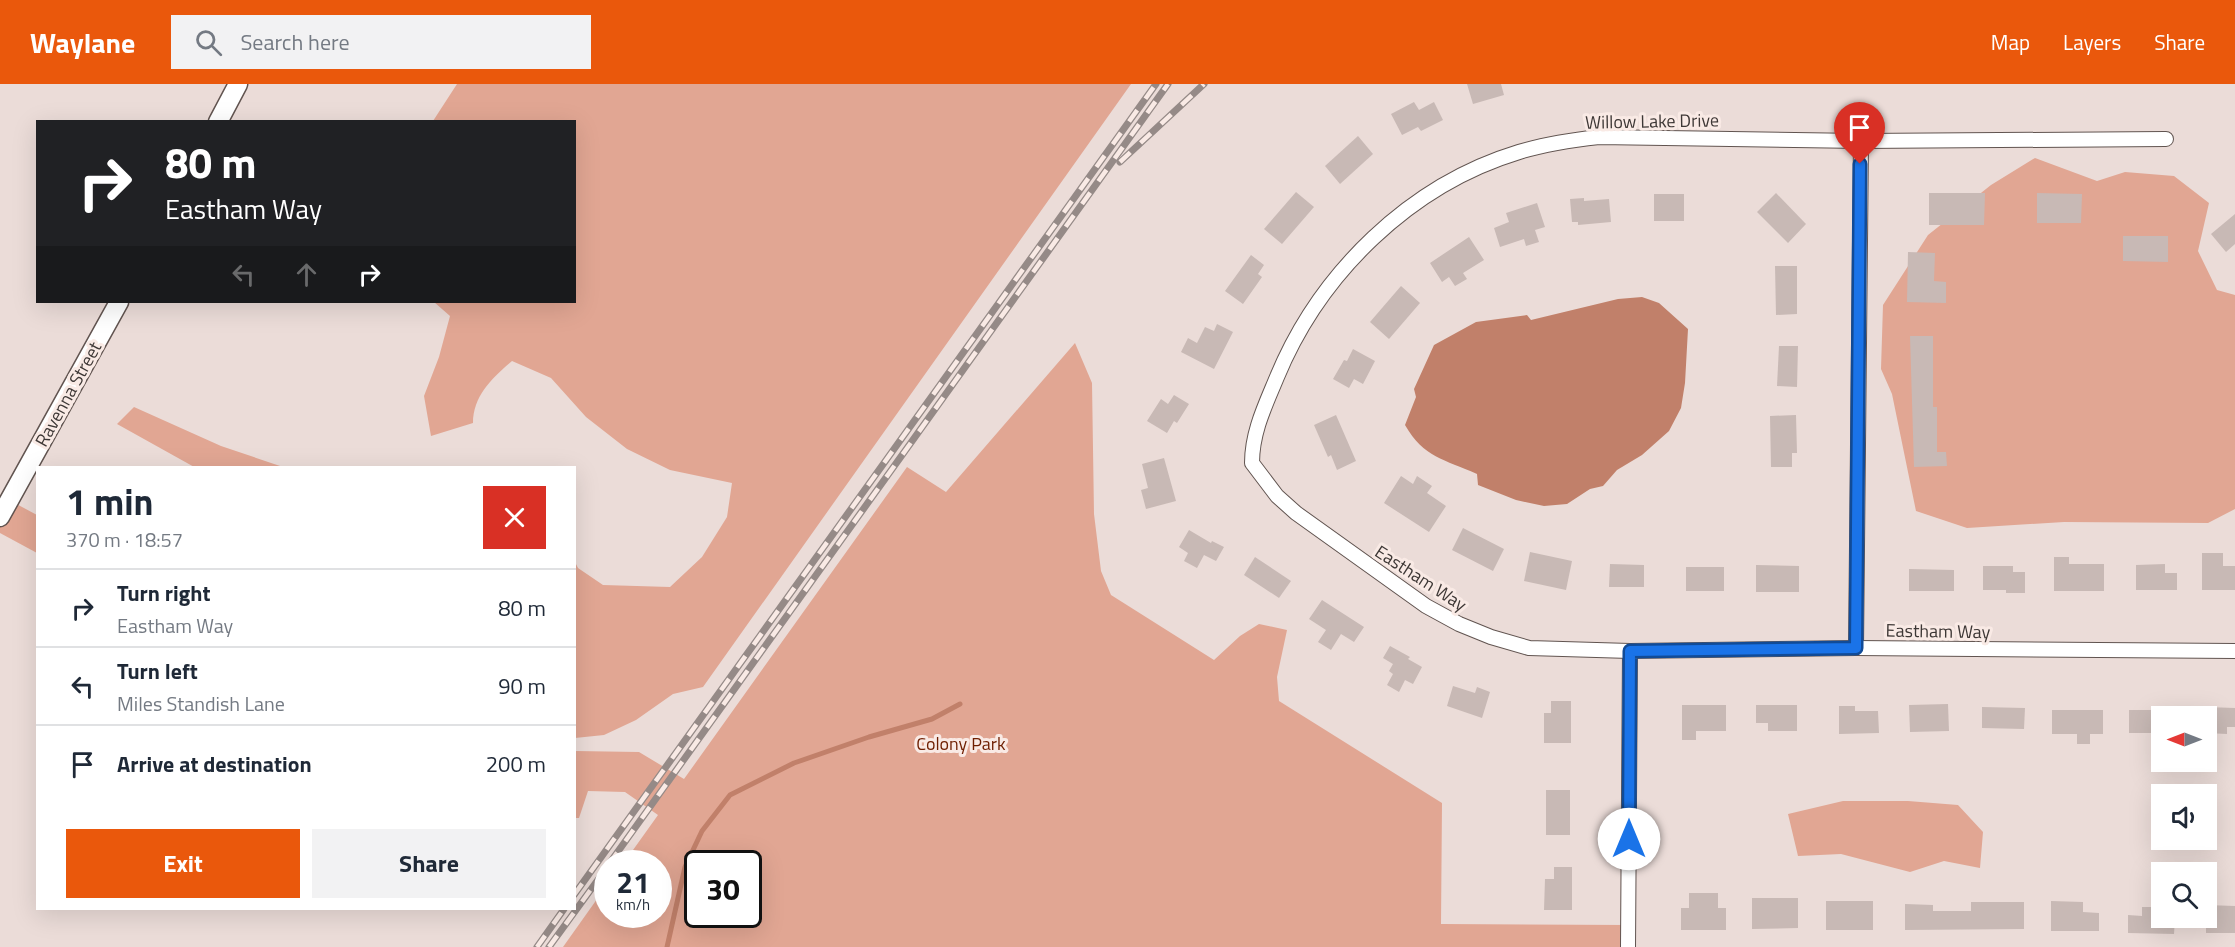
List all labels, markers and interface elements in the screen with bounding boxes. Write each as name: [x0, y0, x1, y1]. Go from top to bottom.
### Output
search box: [171, 15, 591, 69]
text: Waylane: [30, 21, 135, 64]
text: Search here: [240, 25, 350, 59]
icon: search: [192, 26, 225, 59]
text: Map: [1991, 26, 2030, 58]
text: Layers: [2063, 26, 2121, 58]
text: Share: [2154, 26, 2205, 58]
pin: [1834, 102, 1885, 164]
street label: Willow Lake Drive: [1585, 106, 1719, 136]
icon: arrive: [1843, 111, 1876, 144]
text: 80 m: [165, 130, 257, 194]
icon: right: [66, 144, 144, 222]
text: Eastham Way: [165, 188, 322, 229]
icon: left: [227, 258, 260, 291]
icon: ahead: [290, 258, 323, 291]
icon: right: [353, 258, 386, 291]
street label: Ravenna Street: [28, 336, 108, 451]
text: 1 min: [66, 474, 153, 529]
button: close: [483, 486, 546, 549]
text: 370 m · 18:57: [66, 524, 183, 555]
street label: Eastham Way: [1370, 538, 1472, 618]
text: Turn right: [117, 576, 211, 610]
text: 80 m: [498, 591, 546, 625]
icon: right: [66, 592, 99, 625]
text: Eastham Way: [117, 610, 233, 641]
street label: Eastham Way: [1885, 617, 1991, 645]
text: Turn left: [117, 654, 198, 688]
text: 90 m: [498, 669, 546, 703]
icon: left: [66, 670, 99, 703]
text: Miles Standish Lane: [117, 688, 285, 719]
north arrow: [2151, 706, 2217, 772]
map controls: [2151, 706, 2217, 928]
park label: Colony Park: [916, 730, 1006, 757]
text: Arrive at destination: [117, 747, 312, 781]
text: 200 m: [486, 747, 546, 781]
icon: arrive: [66, 748, 99, 781]
button: sound: [2151, 784, 2217, 850]
position arrow: [1597, 807, 1661, 871]
button: Exit: [66, 829, 300, 898]
button: Share: [312, 829, 546, 898]
speed limit sign: 30: [684, 850, 762, 928]
text: 21: [616, 859, 650, 905]
button: search: [2151, 862, 2217, 928]
text: km/h: [616, 893, 650, 916]

